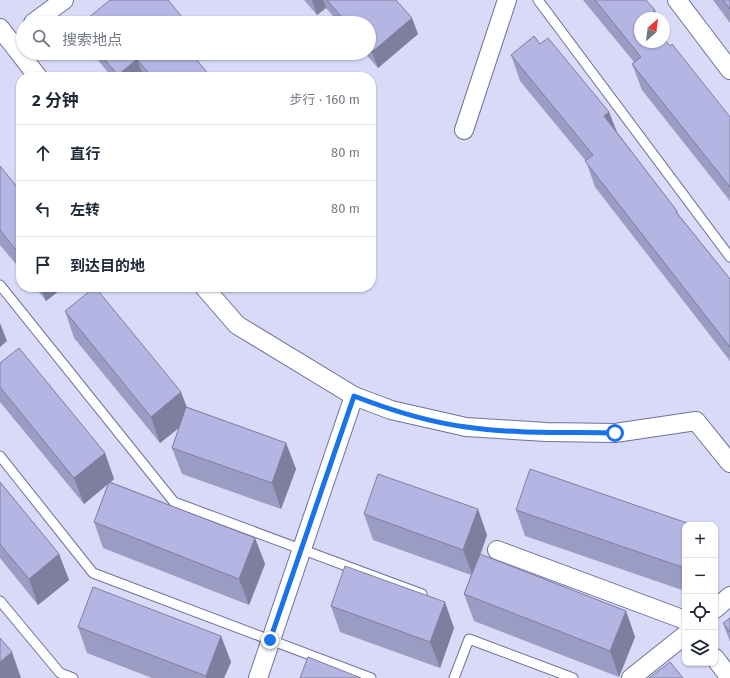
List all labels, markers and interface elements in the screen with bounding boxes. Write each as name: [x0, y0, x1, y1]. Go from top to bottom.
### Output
north arrow: [634, 12, 670, 48]
search box: [16, 16, 376, 60]
icon: search: [30, 27, 52, 49]
text: 搜索地点: [62, 31, 122, 49]
text: 2 分钟: [32, 90, 79, 111]
text: 步行 · 160 m: [290, 92, 360, 107]
icon: ahead: [32, 142, 54, 164]
text: 直行: [70, 145, 100, 163]
text: 80 m: [331, 145, 360, 160]
icon: left: [32, 198, 54, 220]
text: 左转: [70, 201, 100, 219]
text: 80 m: [331, 201, 360, 216]
icon: arrive: [32, 254, 54, 276]
text: 到达目的地: [70, 257, 145, 275]
route start: [606, 424, 624, 442]
map controls: [682, 522, 718, 666]
button: +: [682, 522, 718, 558]
button: −: [682, 558, 718, 594]
button: locate: [682, 594, 718, 630]
button: layers: [682, 630, 718, 666]
route end: [261, 631, 279, 649]

